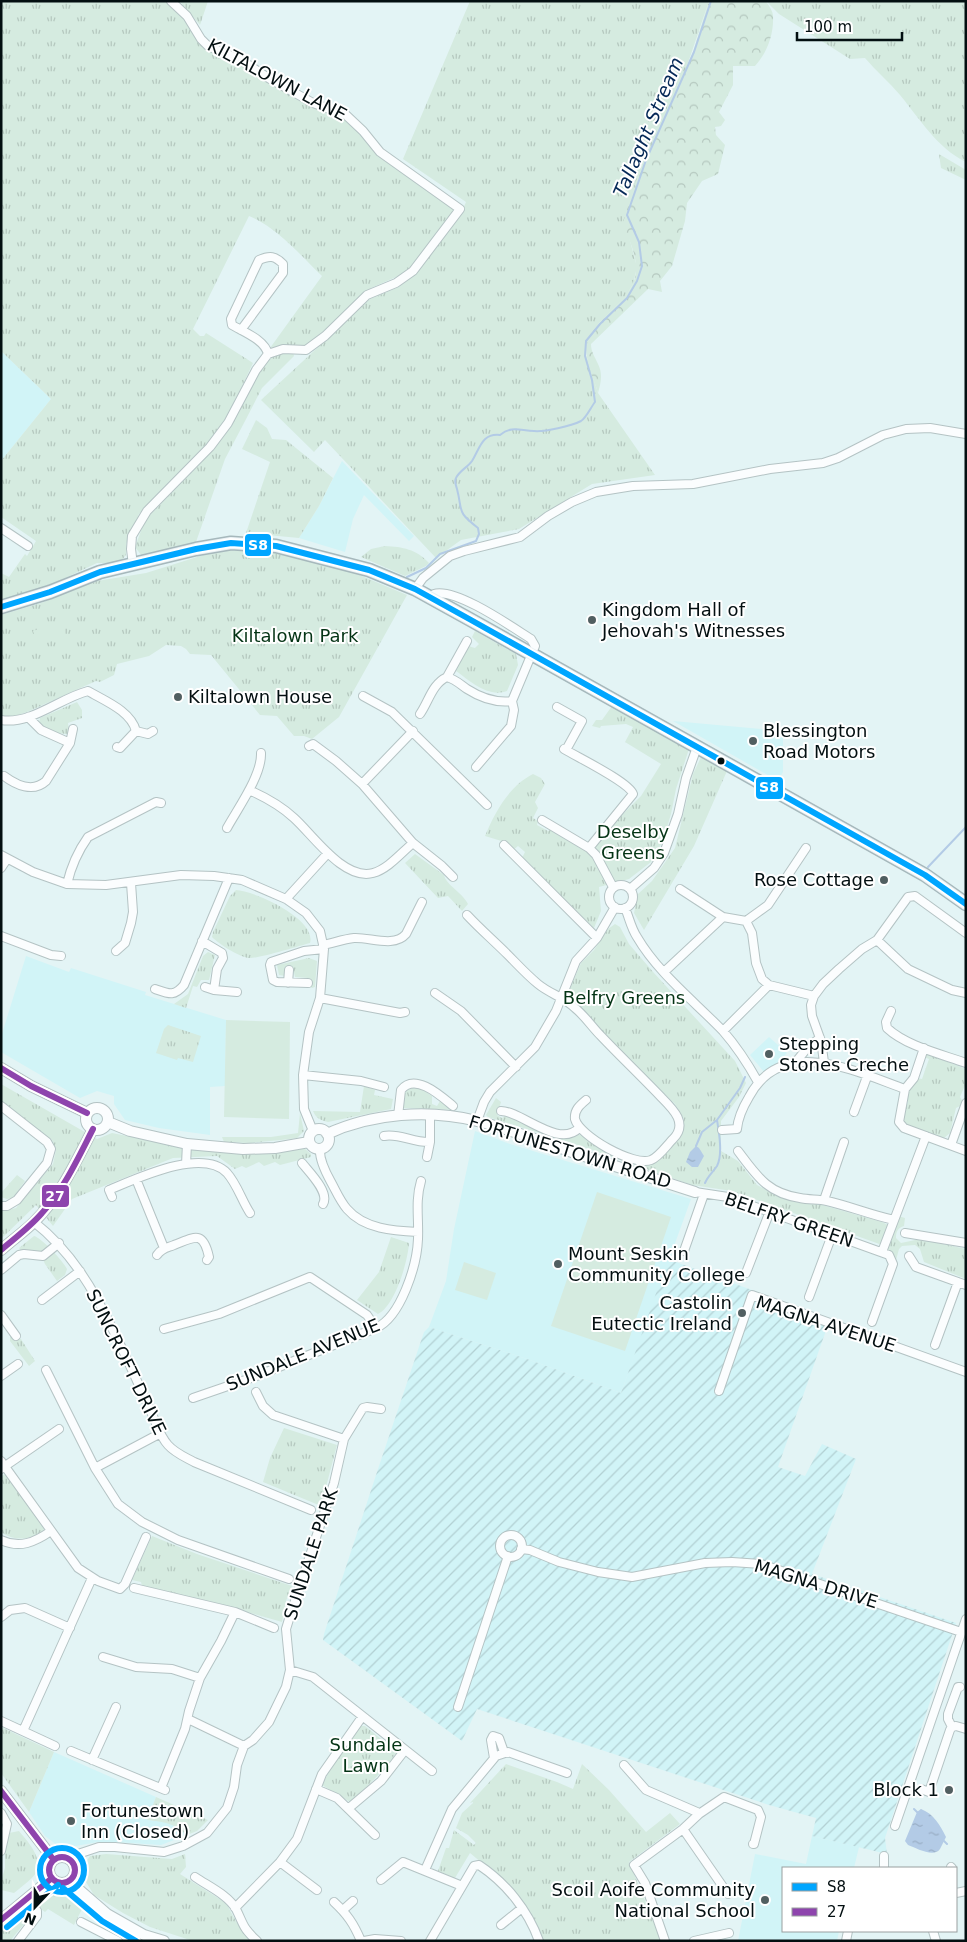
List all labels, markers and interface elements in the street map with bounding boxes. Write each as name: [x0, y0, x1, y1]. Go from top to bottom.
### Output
scale bar: [797, 10, 902, 42]
text: 100 m: [804, 18, 852, 36]
street label: KILTALOWN LANE: [204, 34, 350, 125]
water label: Tallaght Stream: [609, 54, 687, 200]
line badge: S8: [244, 533, 272, 557]
text: S8: [248, 537, 268, 553]
place label: Kingdom Hall of Jehovah's Witnesses: [601, 599, 785, 641]
marker: Kingdom Hall of Jehovah's Witnesses: [586, 614, 598, 626]
park label: Kiltalown Park: [232, 625, 359, 646]
place label: Kiltalown House: [188, 686, 332, 707]
marker: Kiltalown House: [172, 691, 184, 703]
place label: Blessington Road Motors: [763, 720, 875, 762]
marker: Blessington Road Motors: [747, 735, 759, 747]
unlabelled marker: [716, 756, 726, 766]
line badge: S8: [755, 776, 784, 800]
text: S8: [759, 779, 779, 795]
park label: Deselby Greens: [597, 821, 670, 863]
place label: Rose Cottage: [754, 869, 874, 890]
marker: Rose Cottage: [878, 874, 890, 886]
park label: Belfry Greens: [563, 987, 685, 1008]
place label: Stepping Stones Creche: [779, 1033, 909, 1075]
marker: Stepping Stones Creche: [763, 1048, 775, 1060]
street label: FORTUNESTOWN ROAD: [466, 1111, 674, 1192]
line badge: 27: [41, 1184, 70, 1208]
text: 27: [45, 1188, 65, 1204]
street label: BELFRY GREEN: [722, 1188, 856, 1251]
place label: Mount Seskin Community College: [568, 1243, 745, 1285]
marker: Mount Seskin Community College: [552, 1258, 564, 1270]
street label: SUNCROFT DRIVE: [82, 1286, 171, 1438]
street label: MAGNA AVENUE: [754, 1291, 899, 1356]
place label: Castolin Eutectic Ireland: [591, 1292, 732, 1334]
marker: Castolin Eutectic Ireland: [736, 1307, 748, 1319]
street label: SUNDALE AVENUE: [223, 1314, 383, 1395]
street label: SUNDALE PARK: [279, 1484, 342, 1622]
street label: MAGNA DRIVE: [752, 1555, 881, 1612]
park label: Sundale Lawn: [330, 1734, 402, 1776]
place label: Block 1: [873, 1779, 939, 1800]
marker: Block 1: [943, 1784, 955, 1796]
place label: Fortunestown Inn (Closed): [81, 1800, 204, 1842]
marker: Fortunestown Inn (Closed): [65, 1815, 77, 1827]
legend: [782, 1867, 957, 1932]
text: S8: [827, 1878, 846, 1896]
place label: Scoil Aoife Community National School: [552, 1879, 755, 1921]
north arrow: [10, 1882, 60, 1932]
marker: Scoil Aoife Community National School: [759, 1894, 771, 1906]
text: 27: [827, 1903, 846, 1921]
text: N: [22, 1909, 39, 1929]

